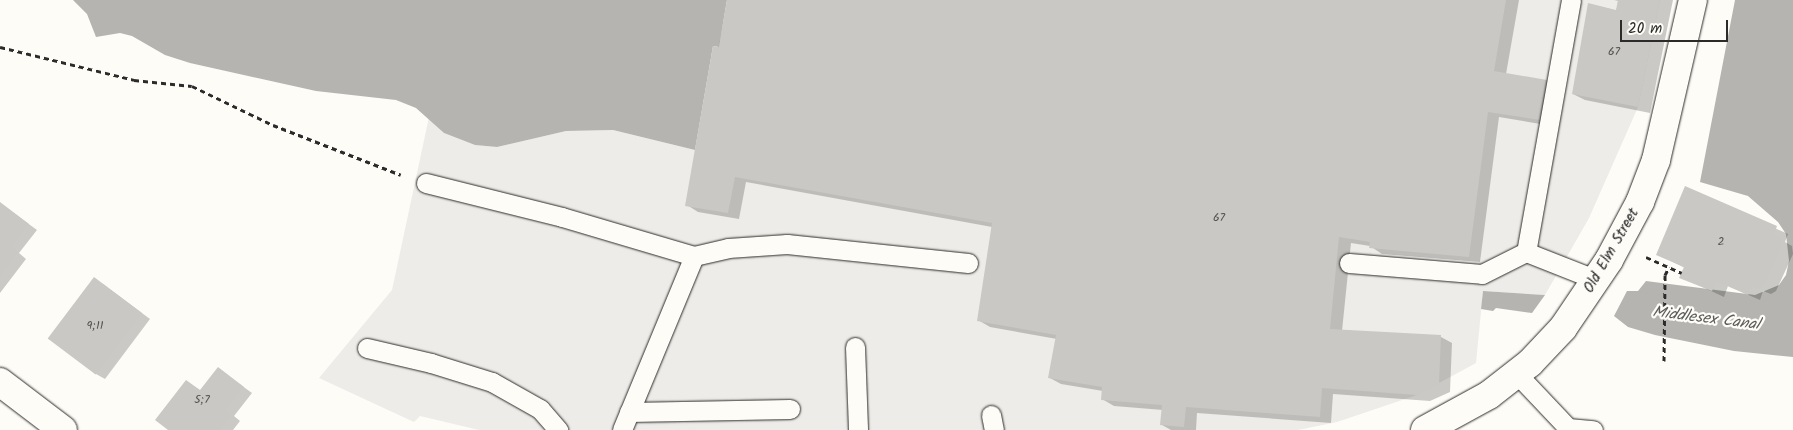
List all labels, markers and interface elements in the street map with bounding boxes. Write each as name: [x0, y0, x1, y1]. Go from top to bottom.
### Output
scale bar: [1623, 10, 1730, 42]
text: 20 m: [1628, 17, 1662, 41]
house number: 67: [1608, 45, 1620, 59]
street label: Old Elm Street: [1581, 205, 1643, 297]
house number: 67: [1213, 211, 1225, 225]
house number: 2: [1718, 235, 1724, 249]
water label: Middlesex Canal: [1651, 303, 1761, 335]
house number: 9;11: [86, 319, 104, 333]
house number: 5;7: [194, 393, 210, 407]

